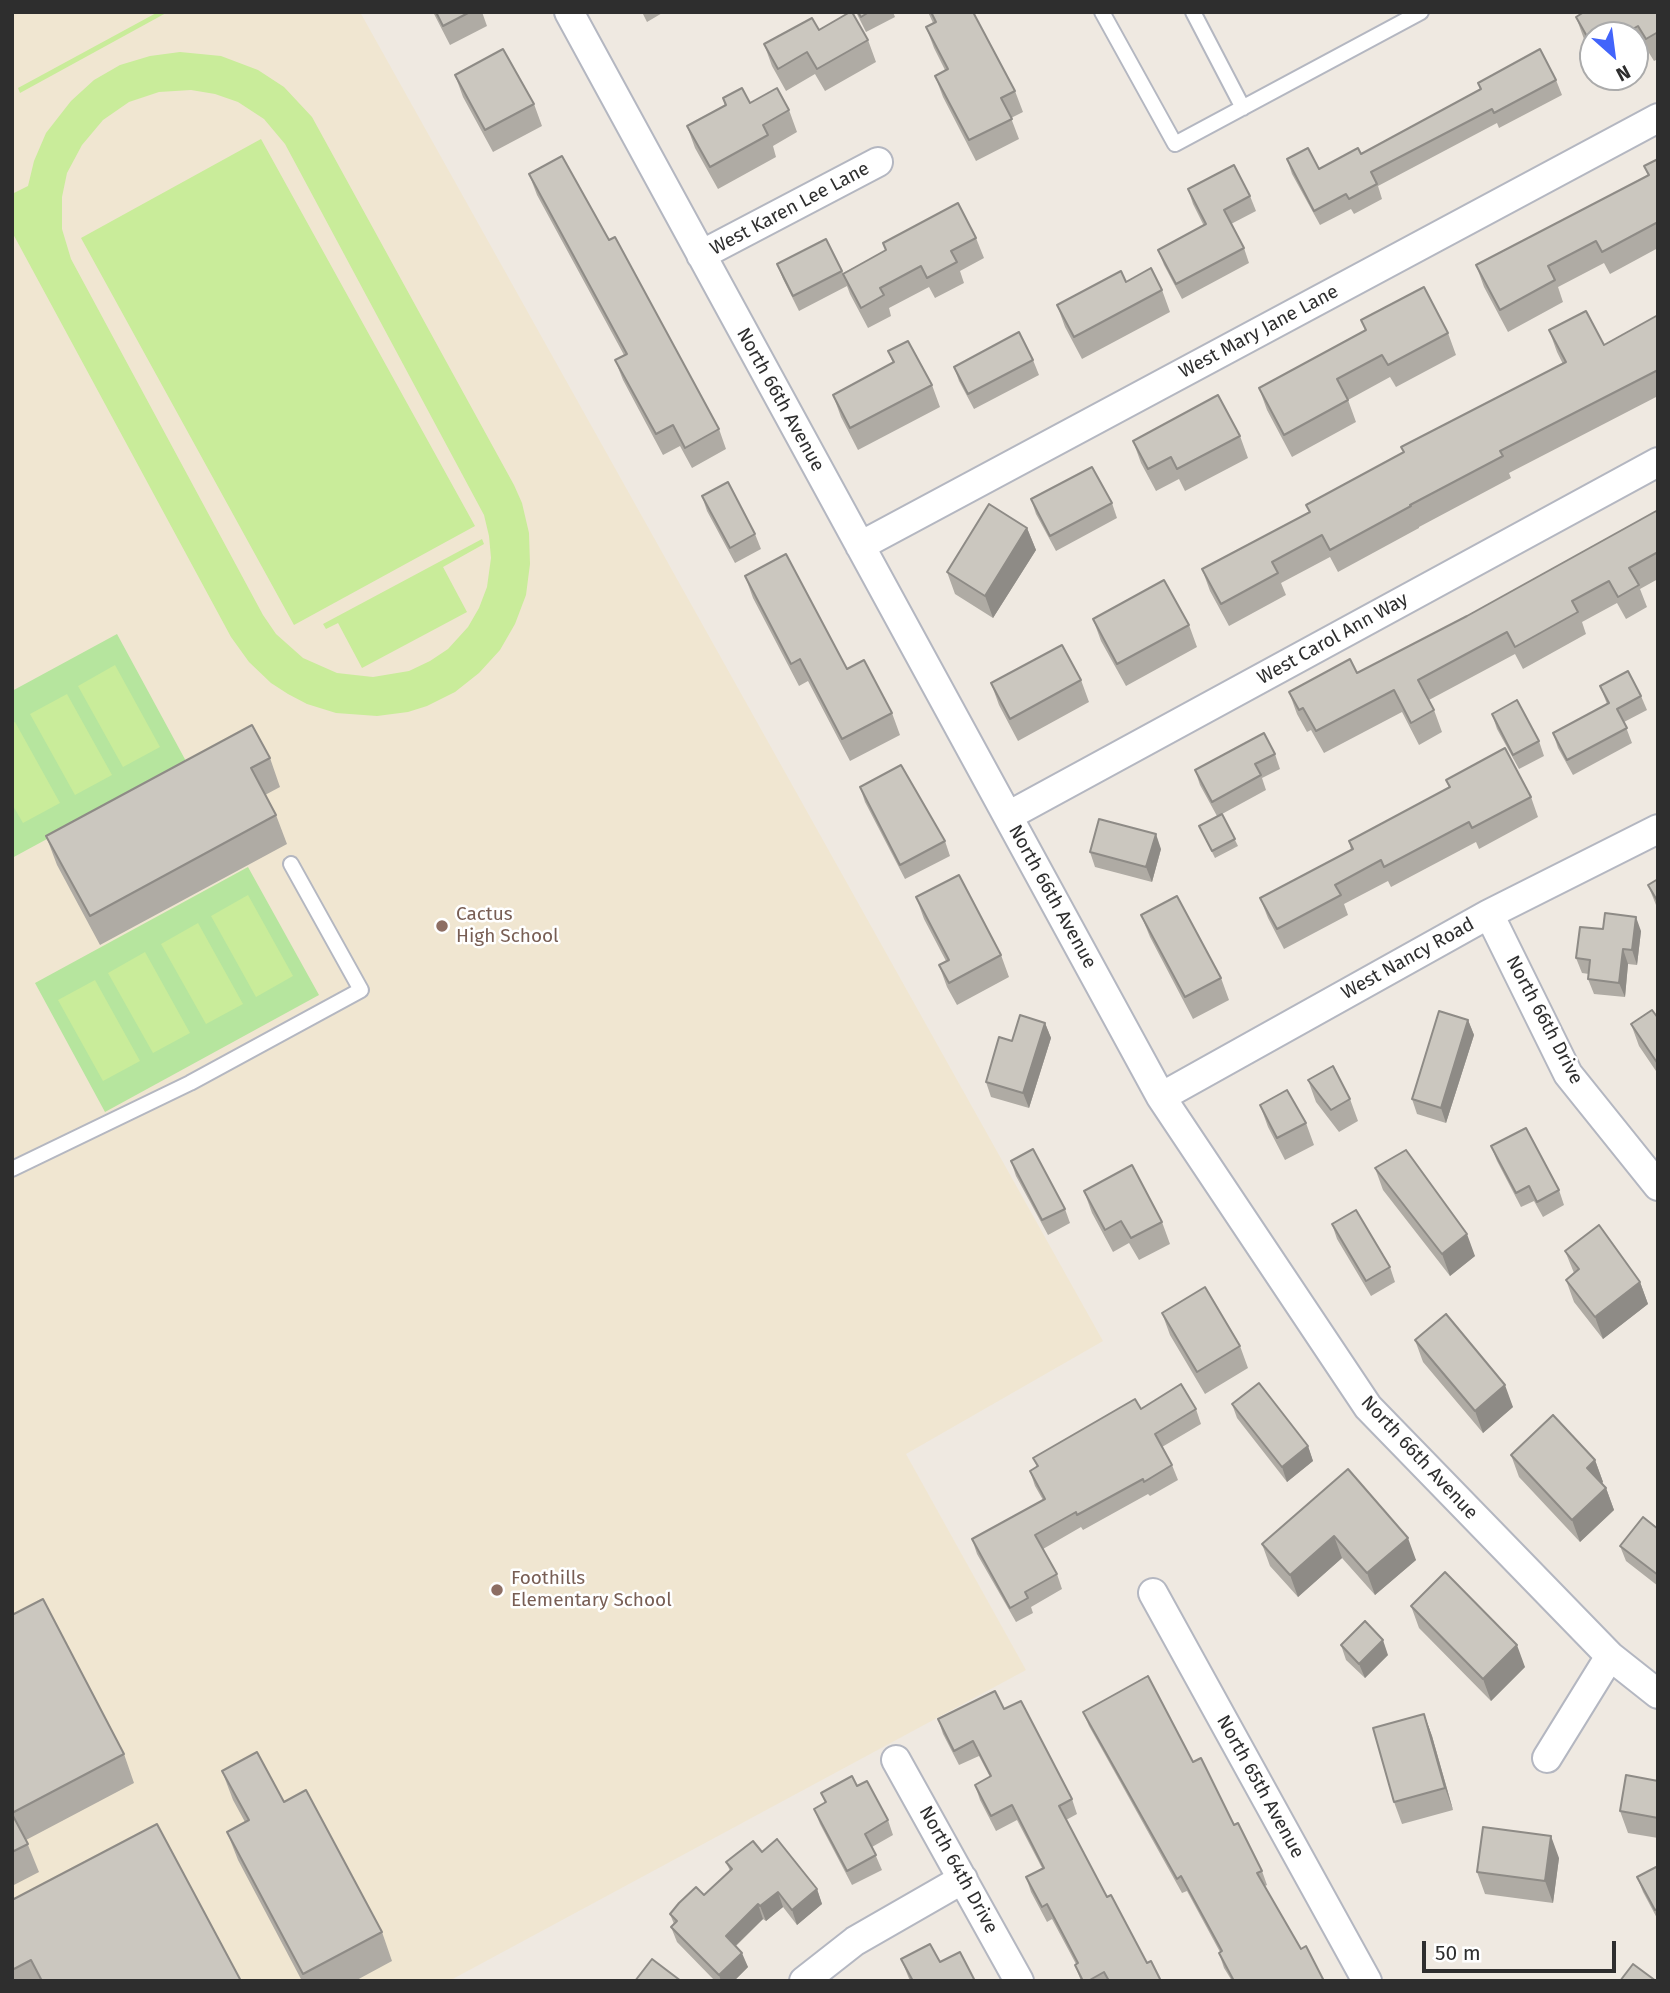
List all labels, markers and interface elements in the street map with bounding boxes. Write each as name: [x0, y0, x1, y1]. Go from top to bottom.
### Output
north arrow: [1579, 21, 1649, 91]
text: N: [1612, 60, 1634, 86]
street label: West Karen Lee Lane: [706, 157, 874, 261]
street label: West Mary Jane Lane: [1175, 280, 1343, 384]
street label: North 66th Avenue: [731, 324, 829, 476]
street label: West Carol Ann Way: [1254, 588, 1412, 690]
street label: North 66th Avenue: [1003, 821, 1101, 973]
place label: Cactus High School: [456, 904, 559, 948]
street label: West Nancy Road: [1338, 913, 1478, 1005]
marker: Cactus High School: [434, 918, 450, 934]
street label: North 66th Drive: [1501, 952, 1587, 1088]
street label: North 66th Avenue: [1356, 1391, 1482, 1525]
place label: Foothills Elementary School: [511, 1568, 672, 1612]
marker: Foothills Elementary School: [489, 1582, 505, 1598]
street label: North 65th Avenue: [1211, 1712, 1309, 1862]
street label: North 64th Drive: [914, 1802, 1002, 1938]
scale bar: [1425, 1926, 1619, 1970]
text: 50 m: [1435, 1940, 1481, 1966]

